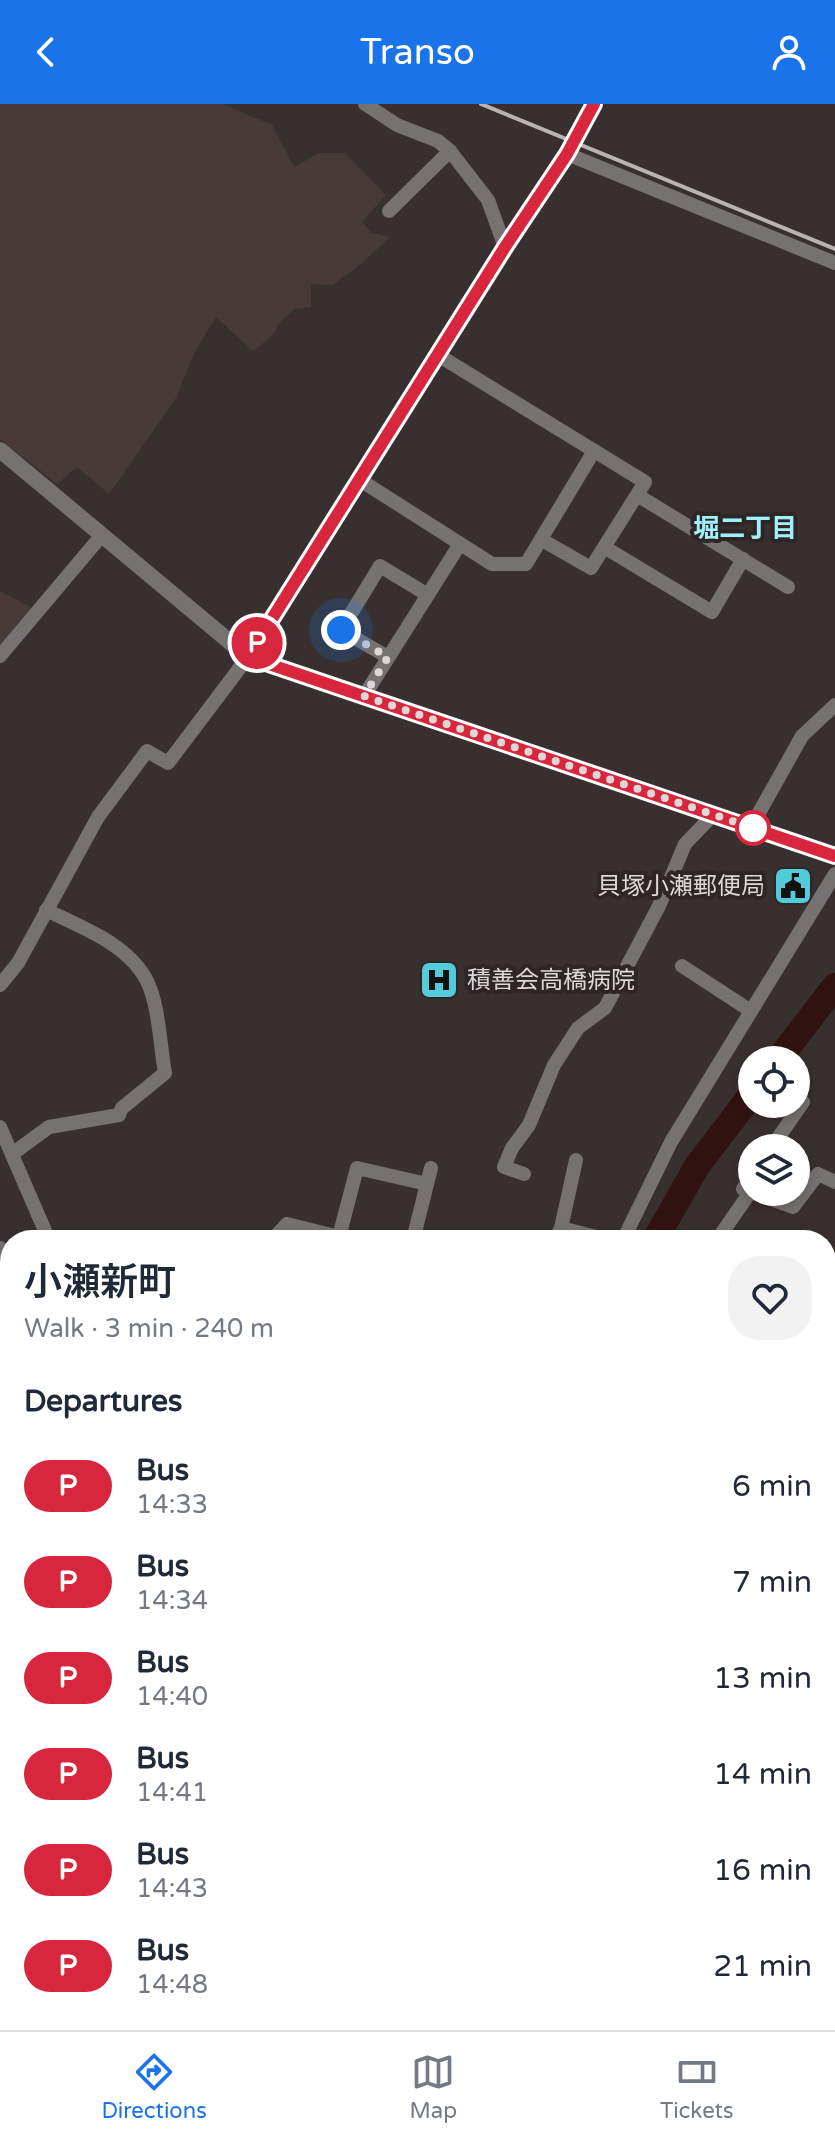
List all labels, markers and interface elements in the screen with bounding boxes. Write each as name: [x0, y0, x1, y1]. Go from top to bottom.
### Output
icon: back: [24, 30, 68, 74]
icon: person: [767, 30, 811, 74]
text: Transo: [360, 31, 475, 74]
district label: 堀二丁目: [693, 513, 797, 544]
your location: [321, 610, 361, 650]
line badge: P: [231, 617, 283, 669]
text: P: [248, 626, 266, 660]
unlabelled marker: [736, 811, 770, 845]
public building icon: 貝塚小瀬郵便局: [772, 865, 814, 907]
place label: 貝塚小瀬郵便局: [597, 872, 765, 901]
hospital icon: 積善会高橋病院: [418, 959, 460, 1001]
place label: 積善会高橋病院: [467, 966, 635, 995]
map controls: [738, 1046, 810, 1206]
button: locate: [738, 1046, 810, 1118]
button: layers: [738, 1134, 810, 1206]
button: heart: [728, 1256, 812, 1340]
text: 小瀬新町: [24, 1260, 176, 1306]
text: Walk · 3 min · 240 m: [24, 1313, 274, 1344]
text: Departures: [24, 1383, 182, 1420]
text: Bus: [136, 1452, 189, 1489]
text: 6 min: [732, 1468, 812, 1505]
text: P: [59, 1469, 77, 1503]
text: 14:33: [136, 1489, 208, 1520]
text: Bus: [136, 1548, 189, 1585]
text: 7 min: [732, 1564, 812, 1601]
text: P: [59, 1565, 77, 1599]
text: 14:34: [136, 1585, 208, 1616]
text: Bus: [136, 1644, 189, 1681]
text: 13 min: [713, 1660, 812, 1697]
text: P: [59, 1661, 77, 1695]
text: 14:40: [136, 1681, 208, 1712]
text: Bus: [136, 1740, 189, 1777]
text: 14 min: [713, 1756, 812, 1793]
text: P: [59, 1757, 77, 1791]
text: 14:41: [136, 1777, 208, 1808]
text: Bus: [136, 1836, 189, 1873]
text: 16 min: [713, 1852, 812, 1889]
text: P: [59, 1853, 77, 1887]
text: 14:43: [136, 1873, 208, 1904]
text: Bus: [136, 1932, 189, 1969]
text: 21 min: [713, 1948, 812, 1985]
text: P: [59, 1949, 77, 1983]
text: 14:48: [136, 1969, 208, 2000]
tab: Directions: [101, 2050, 207, 2124]
tab: Map: [410, 2050, 457, 2124]
tab: Tickets: [660, 2050, 734, 2124]

